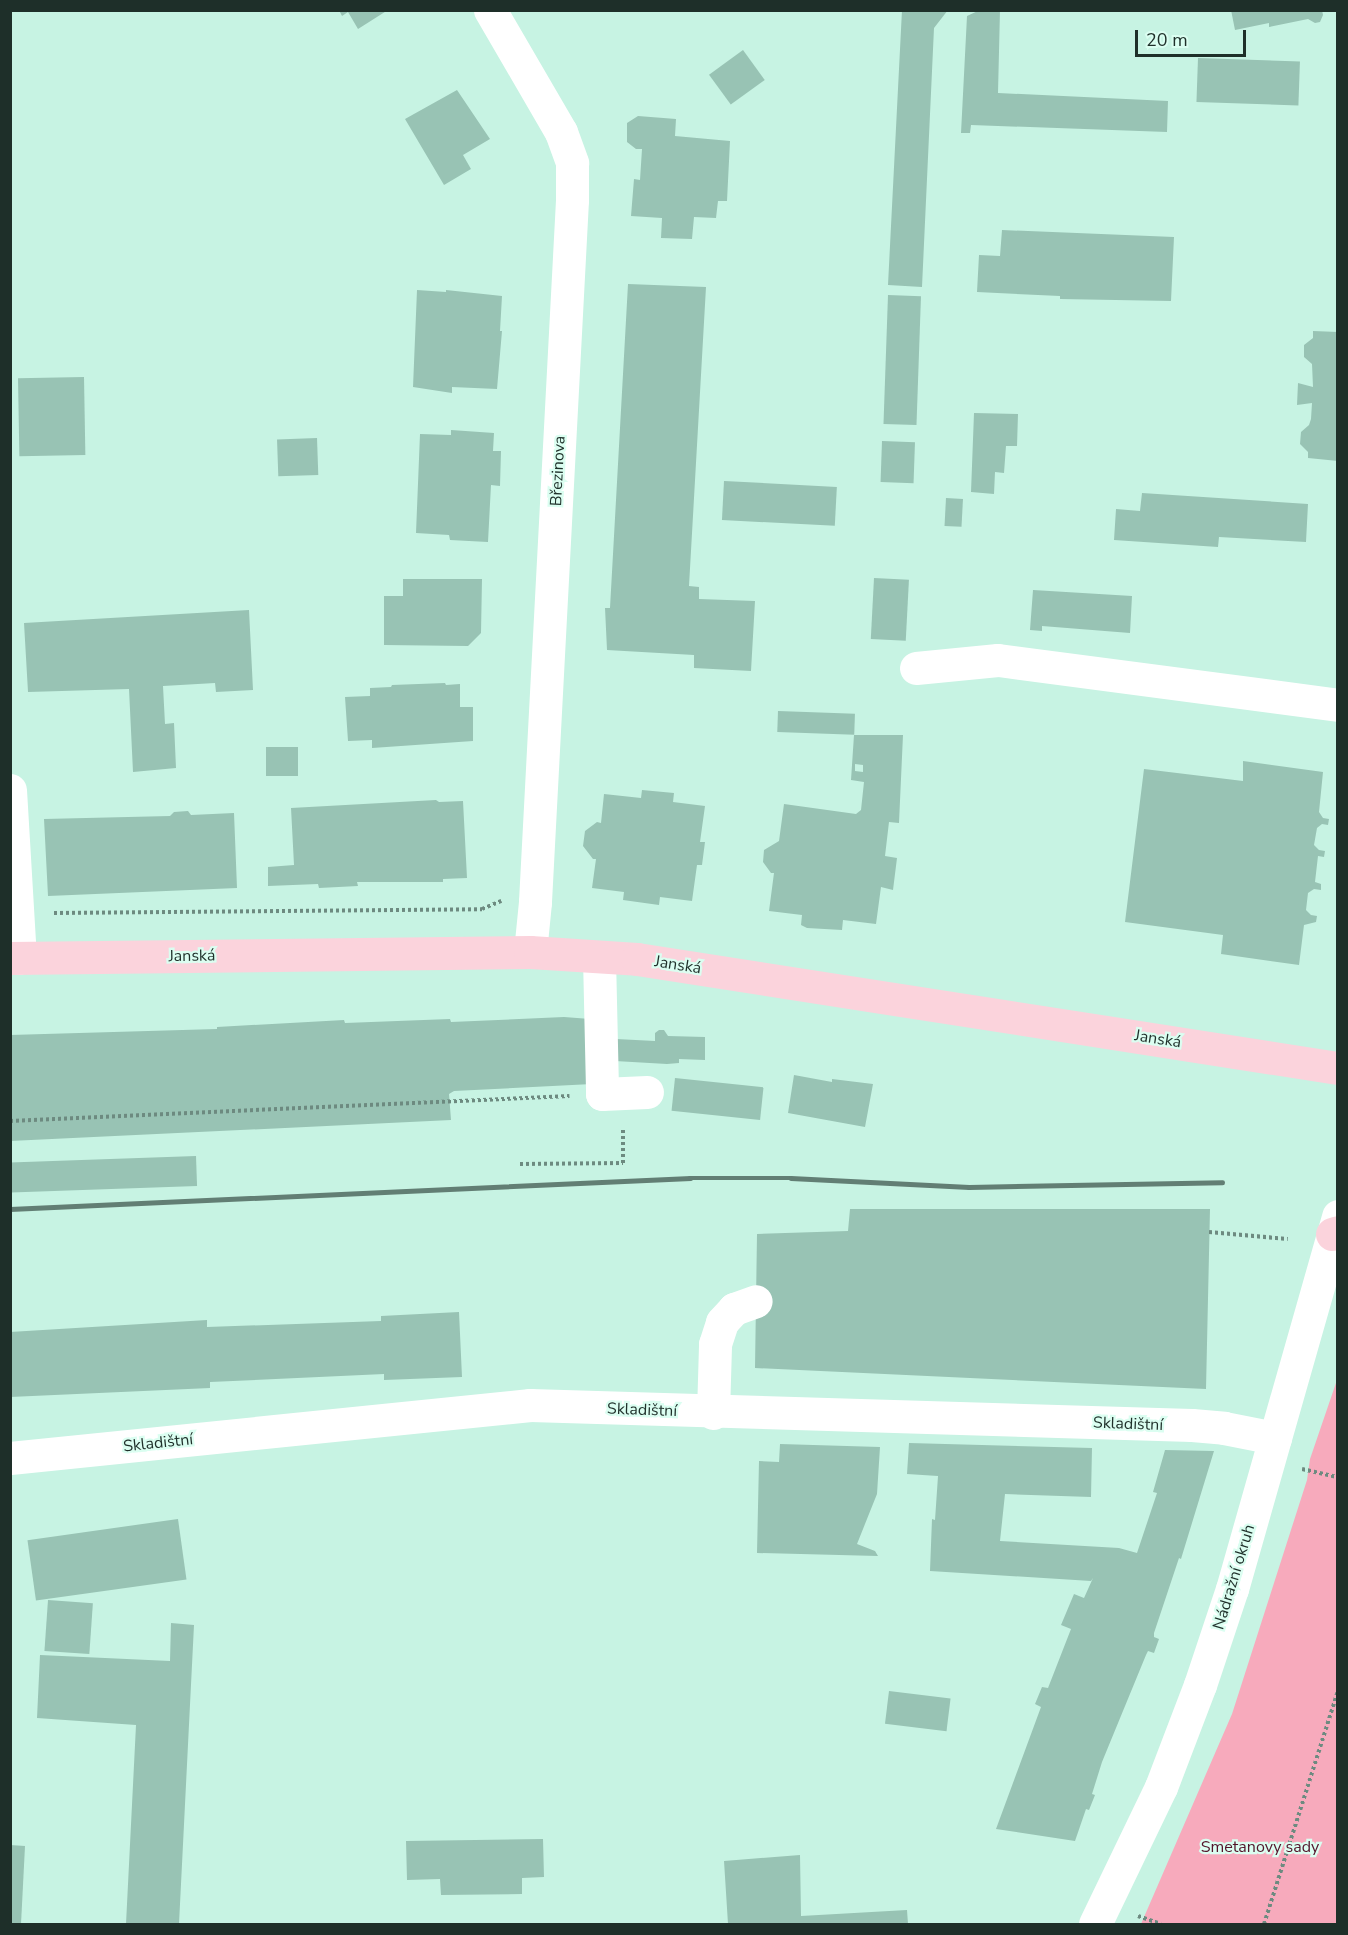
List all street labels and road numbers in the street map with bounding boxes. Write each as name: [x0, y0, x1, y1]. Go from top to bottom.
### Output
street label: Březinova: [547, 435, 569, 507]
street label: Janská: [168, 946, 216, 966]
street label: Janská: [653, 952, 703, 978]
street label: Janská: [1133, 1026, 1183, 1052]
street label: Skladištní: [607, 1399, 677, 1421]
street label: Skladištní: [1093, 1413, 1163, 1435]
street label: Skladištní: [122, 1430, 194, 1456]
street label: Nádražní okruh: [1209, 1522, 1259, 1632]

